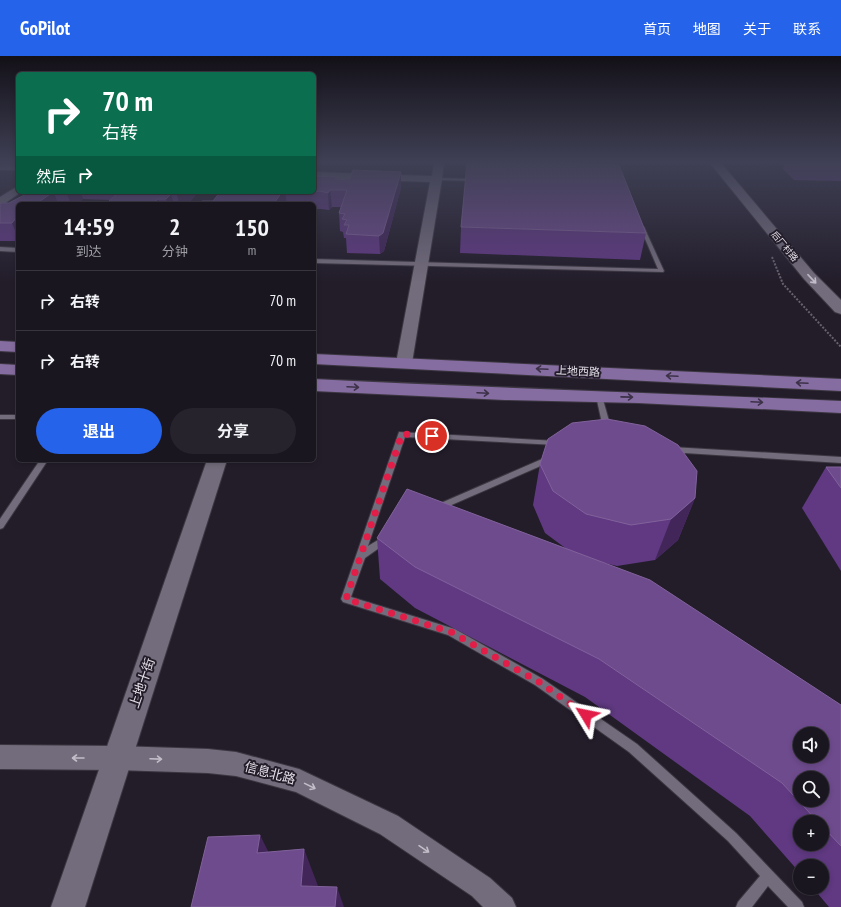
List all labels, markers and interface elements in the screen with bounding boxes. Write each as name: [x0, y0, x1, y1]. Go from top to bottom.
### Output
text: GoPilot: [20, 16, 70, 40]
text: 首页: [643, 20, 671, 38]
text: 地图: [693, 20, 721, 38]
text: 关于: [743, 20, 771, 38]
text: 联系: [793, 20, 821, 38]
text: 70 m: [102, 82, 153, 119]
icon: right: [36, 88, 88, 140]
text: 右转: [102, 121, 138, 144]
icon: right: [74, 164, 96, 186]
text: 然后: [36, 167, 66, 186]
text: 14:59: [63, 211, 115, 242]
text: 2: [169, 211, 180, 242]
text: 150: [235, 212, 269, 243]
street label: 后厂村路: [769, 229, 801, 263]
text: m: [248, 242, 256, 259]
text: 到达: [76, 243, 102, 260]
text: 分钟: [162, 243, 188, 260]
one-way arrow: [807, 273, 816, 283]
icon: right: [36, 290, 58, 312]
text: 70 m: [270, 291, 296, 310]
text: 右转: [70, 292, 100, 311]
icon: right: [36, 350, 58, 372]
text: 70 m: [270, 351, 296, 370]
text: 右转: [70, 352, 100, 371]
street label: 上地西路: [556, 363, 600, 379]
one-way arrow: [536, 366, 549, 373]
one-way arrow: [666, 372, 679, 380]
one-way arrow: [796, 379, 809, 386]
one-way arrow: [346, 383, 359, 390]
one-way arrow: [476, 389, 489, 397]
one-way arrow: [620, 393, 633, 401]
one-way arrow: [750, 399, 763, 406]
button: 退出: [36, 408, 162, 454]
button: 分享: [170, 408, 296, 454]
pin: [415, 419, 449, 453]
icon: arrive: [421, 425, 443, 447]
street label: 上地十街: [125, 656, 159, 710]
position arrow: [565, 694, 607, 736]
map controls: [793, 727, 829, 895]
button: sound: [793, 727, 829, 763]
one-way arrow: [72, 754, 85, 762]
one-way arrow: [149, 755, 162, 763]
street label: 信息北路: [243, 758, 297, 788]
button: search: [793, 771, 829, 807]
one-way arrow: [304, 783, 316, 790]
button: +: [793, 815, 829, 851]
one-way arrow: [418, 845, 430, 853]
button: −: [793, 859, 829, 895]

